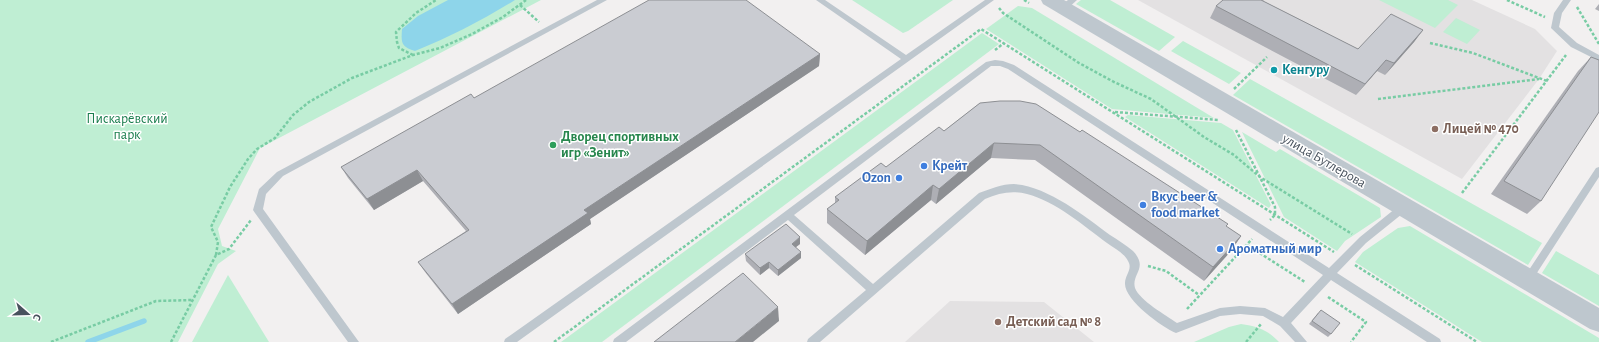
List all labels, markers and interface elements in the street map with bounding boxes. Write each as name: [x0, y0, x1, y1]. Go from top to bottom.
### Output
place label: Кенгуру: [1282, 63, 1330, 77]
marker: Кенгуру: [1269, 65, 1279, 75]
park label: Пискарёвский парк: [86, 112, 168, 142]
place label: Лицей № 470: [1443, 122, 1519, 136]
marker: Лицей № 470: [1430, 124, 1440, 134]
place label: Дворец спортивных игр «Зенит»: [561, 130, 679, 160]
street label: улица Бутлерова: [1279, 131, 1369, 191]
marker: Дворец спортивных игр «Зенит»: [548, 140, 558, 150]
place label: Крейт: [932, 159, 968, 173]
marker: Крейт: [919, 161, 929, 171]
place label: Ozon: [862, 171, 891, 185]
marker: Ozon: [894, 173, 904, 183]
place label: Вкус beer & food market: [1151, 190, 1220, 220]
marker: Вкус beer & food market: [1138, 200, 1148, 210]
place label: Ароматный мир: [1228, 242, 1322, 256]
marker: Ароматный мир: [1215, 244, 1225, 254]
north arrow: [8, 294, 48, 334]
text: С: [31, 313, 43, 322]
place label: Детский сад № 8: [1006, 315, 1101, 329]
marker: Детский сад № 8: [993, 317, 1003, 327]

